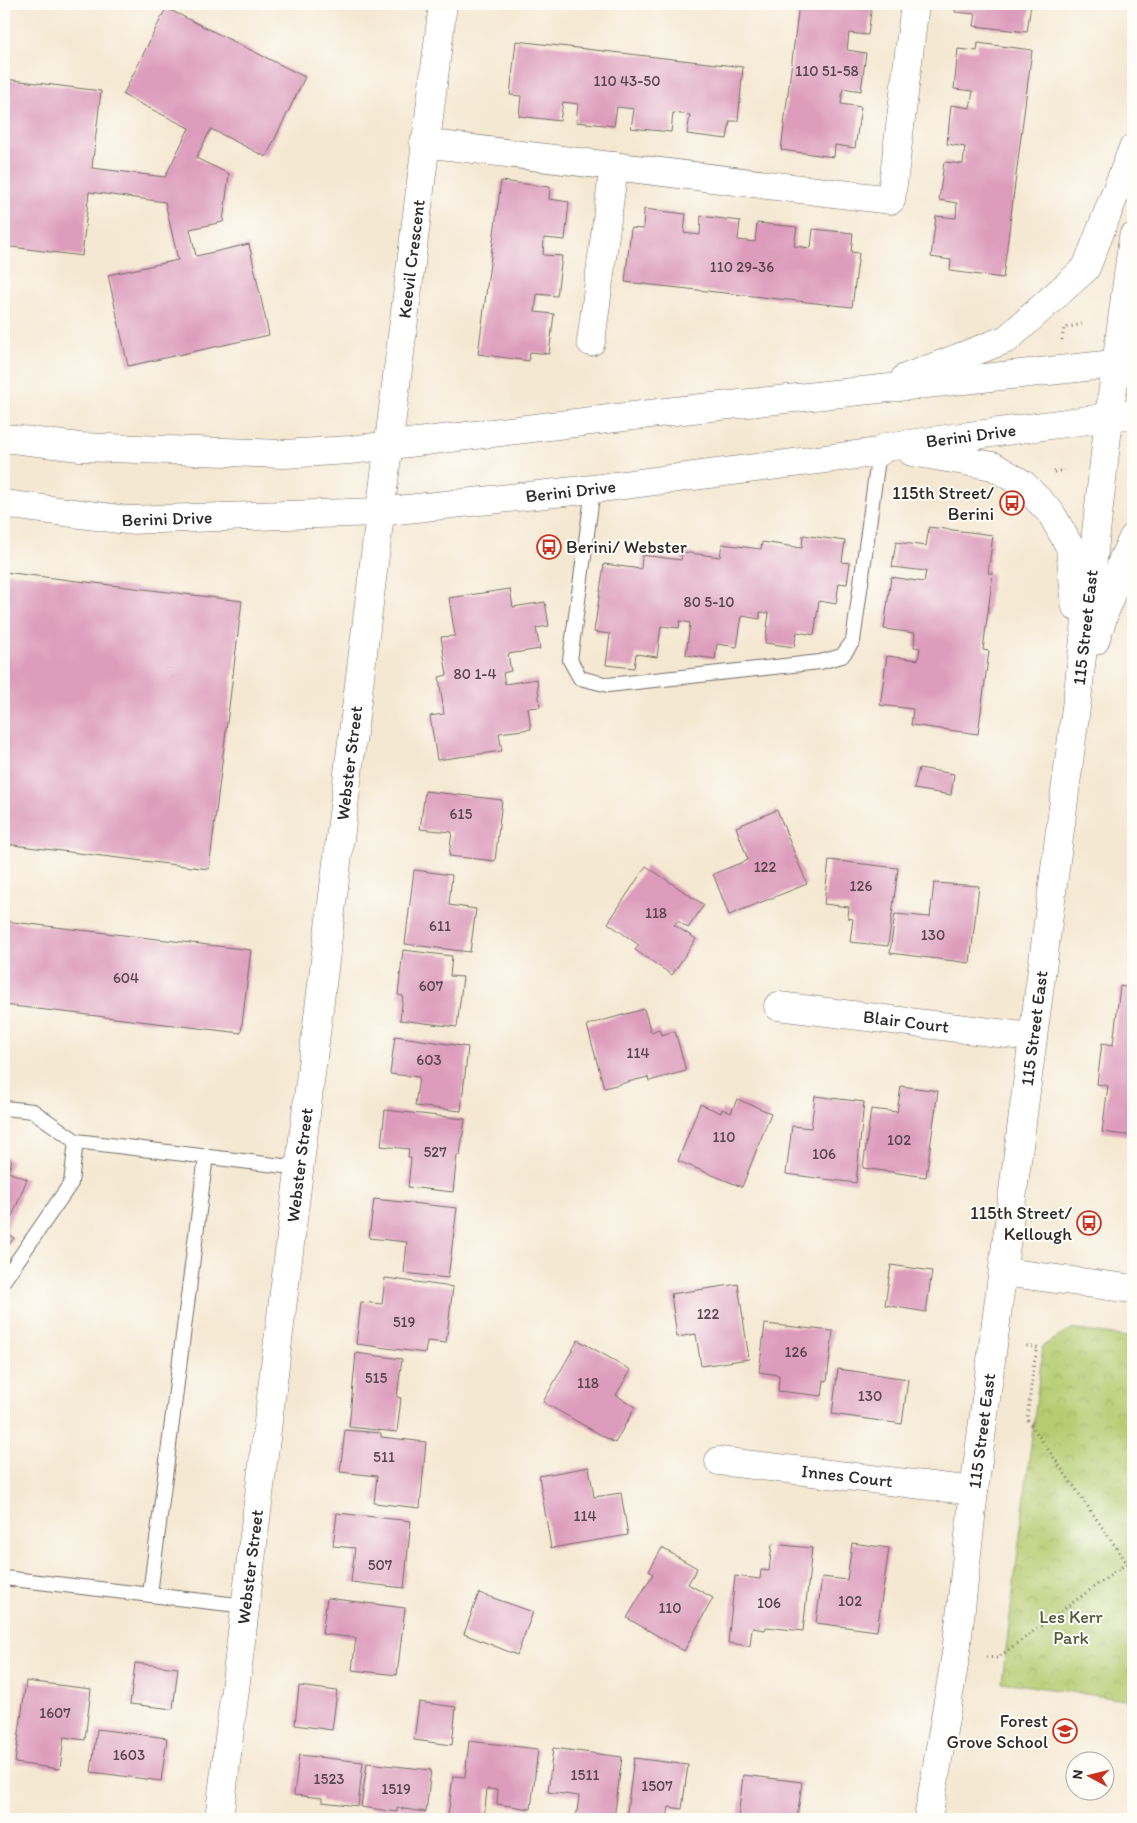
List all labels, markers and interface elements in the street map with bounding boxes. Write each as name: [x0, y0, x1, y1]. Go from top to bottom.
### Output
house number: 110 51-58: [795, 62, 859, 80]
house number: 110 43-50: [594, 72, 660, 90]
street label: Keevil Crescent: [393, 198, 430, 320]
house number: 110 29-36: [710, 258, 774, 276]
street label: Berini Drive: [924, 419, 1017, 453]
street label: Berini Drive: [524, 475, 617, 507]
place label: 115th Street/ Berini: [892, 482, 994, 525]
bus stop icon: 115th Street/ Berini: [999, 490, 1025, 516]
street label: Berini Drive: [121, 506, 213, 531]
bus stop icon: Berini/ Webster: [536, 534, 562, 560]
place label: Berini/ Webster: [566, 536, 688, 558]
street label: 115 Street East: [1068, 568, 1103, 686]
house number: 80 5-10: [684, 593, 734, 611]
house number: 80 1-4: [454, 665, 496, 683]
street label: Webster Street: [331, 704, 367, 822]
house number: 615: [450, 805, 473, 823]
house number: 122: [754, 858, 776, 876]
house number: 126: [850, 877, 872, 895]
house number: 118: [645, 904, 667, 922]
house number: 611: [429, 917, 451, 935]
house number: 130: [921, 926, 945, 944]
house number: 604: [113, 969, 139, 987]
street label: 115 Street East: [1016, 969, 1053, 1087]
house number: 607: [419, 977, 444, 995]
street label: Blair Court: [862, 1005, 950, 1038]
house number: 114: [627, 1044, 649, 1062]
house number: 603: [416, 1051, 442, 1069]
street label: Webster Street: [282, 1106, 318, 1224]
house number: 110: [712, 1128, 736, 1146]
house number: 102: [887, 1131, 911, 1149]
house number: 527: [423, 1143, 447, 1161]
house number: 106: [812, 1145, 836, 1163]
place label: 115th Street/ Kellough: [970, 1202, 1072, 1245]
bus stop icon: 115th Street/ Kellough: [1076, 1210, 1102, 1236]
house number: 122: [697, 1305, 719, 1323]
house number: 519: [393, 1313, 415, 1331]
house number: 126: [785, 1343, 807, 1361]
house number: 515: [365, 1369, 387, 1387]
street label: 115 Street East: [963, 1372, 1000, 1490]
house number: 118: [577, 1374, 599, 1392]
house number: 130: [858, 1387, 882, 1405]
house number: 511: [373, 1448, 395, 1466]
street label: Innes Court: [800, 1460, 894, 1492]
house number: 114: [574, 1507, 596, 1525]
street label: Webster Street: [232, 1508, 268, 1626]
house number: 507: [368, 1556, 393, 1574]
house number: 102: [838, 1592, 862, 1610]
house number: 106: [757, 1594, 781, 1612]
house number: 110: [658, 1599, 682, 1617]
park label: Les Kerr Park: [1039, 1606, 1104, 1649]
house number: 1607: [39, 1704, 71, 1722]
place label: Forest Grove School: [947, 1710, 1048, 1753]
school or university icon: Forest Grove School: [1052, 1718, 1078, 1744]
house number: 1603: [113, 1746, 145, 1764]
north arrow: [1064, 1750, 1114, 1800]
house number: 1511: [571, 1766, 599, 1784]
text: N: [1069, 1769, 1087, 1780]
house number: 1523: [314, 1770, 344, 1788]
house number: 1507: [641, 1777, 673, 1795]
house number: 1519: [381, 1780, 411, 1798]

